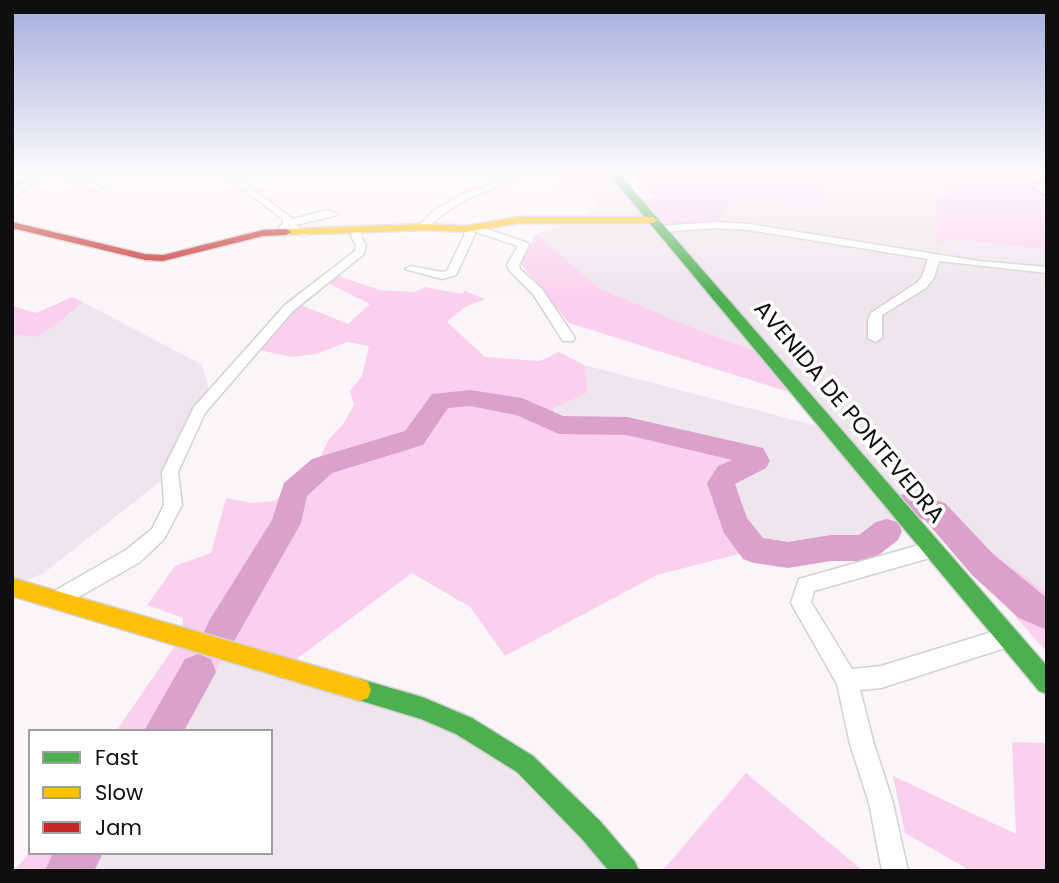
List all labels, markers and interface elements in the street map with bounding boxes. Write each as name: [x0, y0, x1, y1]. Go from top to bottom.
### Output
street label: AVENIDA DE PONTEVEDRA: [747, 296, 949, 530]
legend: [28, 729, 273, 855]
text: Fast: [95, 743, 138, 772]
text: Slow: [95, 778, 143, 807]
text: Jam: [95, 813, 142, 842]

